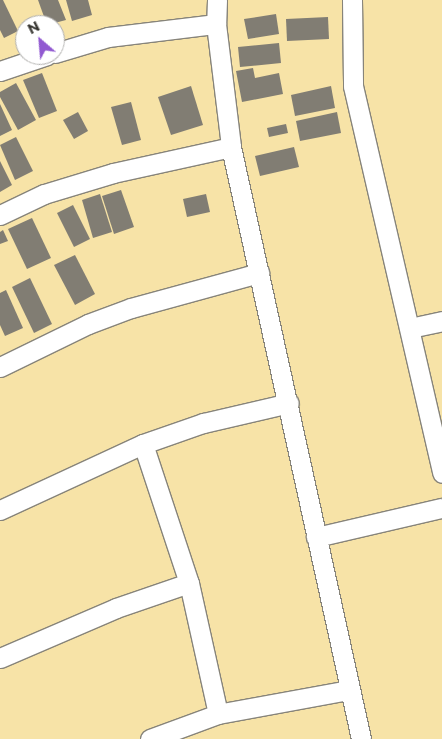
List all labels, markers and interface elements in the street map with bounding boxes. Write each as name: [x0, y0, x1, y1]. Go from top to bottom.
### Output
north arrow: [15, 15, 65, 65]
text: N: [25, 17, 43, 38]

